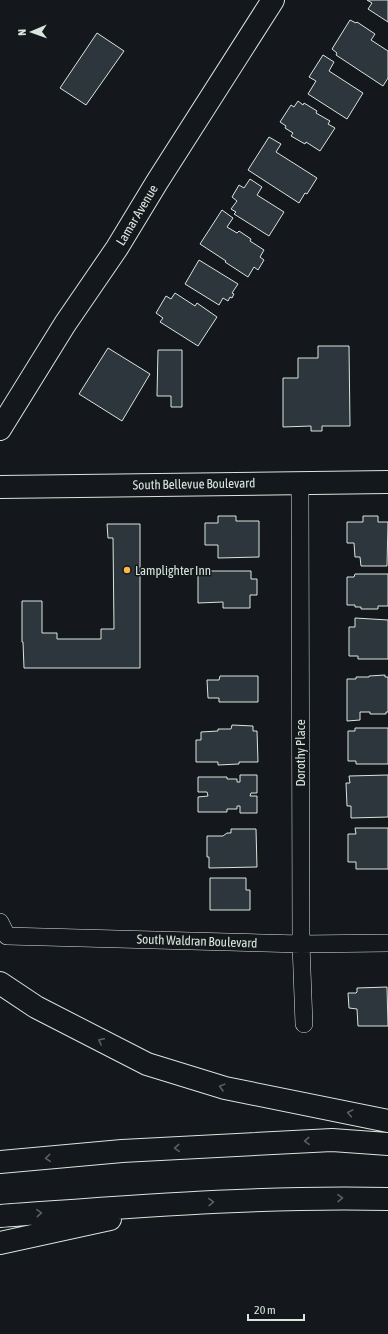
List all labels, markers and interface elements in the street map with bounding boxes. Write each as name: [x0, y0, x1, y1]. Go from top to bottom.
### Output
north arrow: [12, 12, 52, 52]
text: N: [16, 29, 28, 36]
street label: Lamar Avenue: [113, 182, 161, 248]
street label: South Bellevue Boulevard: [133, 475, 255, 493]
place label: Lamplighter Inn: [135, 563, 211, 578]
marker: Lamplighter Inn: [122, 565, 132, 575]
street label: Dorothy Place: [293, 719, 308, 787]
street label: South Waldran Boulevard: [136, 931, 258, 951]
one-way arrow: [98, 1038, 106, 1046]
one-way arrow: [219, 1083, 226, 1092]
one-way arrow: [347, 1109, 353, 1118]
one-way arrow: [304, 1137, 310, 1146]
one-way arrow: [174, 1144, 180, 1153]
one-way arrow: [45, 1153, 51, 1162]
one-way arrow: [337, 1194, 343, 1202]
one-way arrow: [208, 1198, 214, 1206]
one-way arrow: [36, 1209, 42, 1218]
scale bar: [248, 1296, 304, 1322]
text: 20 m: [254, 1303, 276, 1317]

